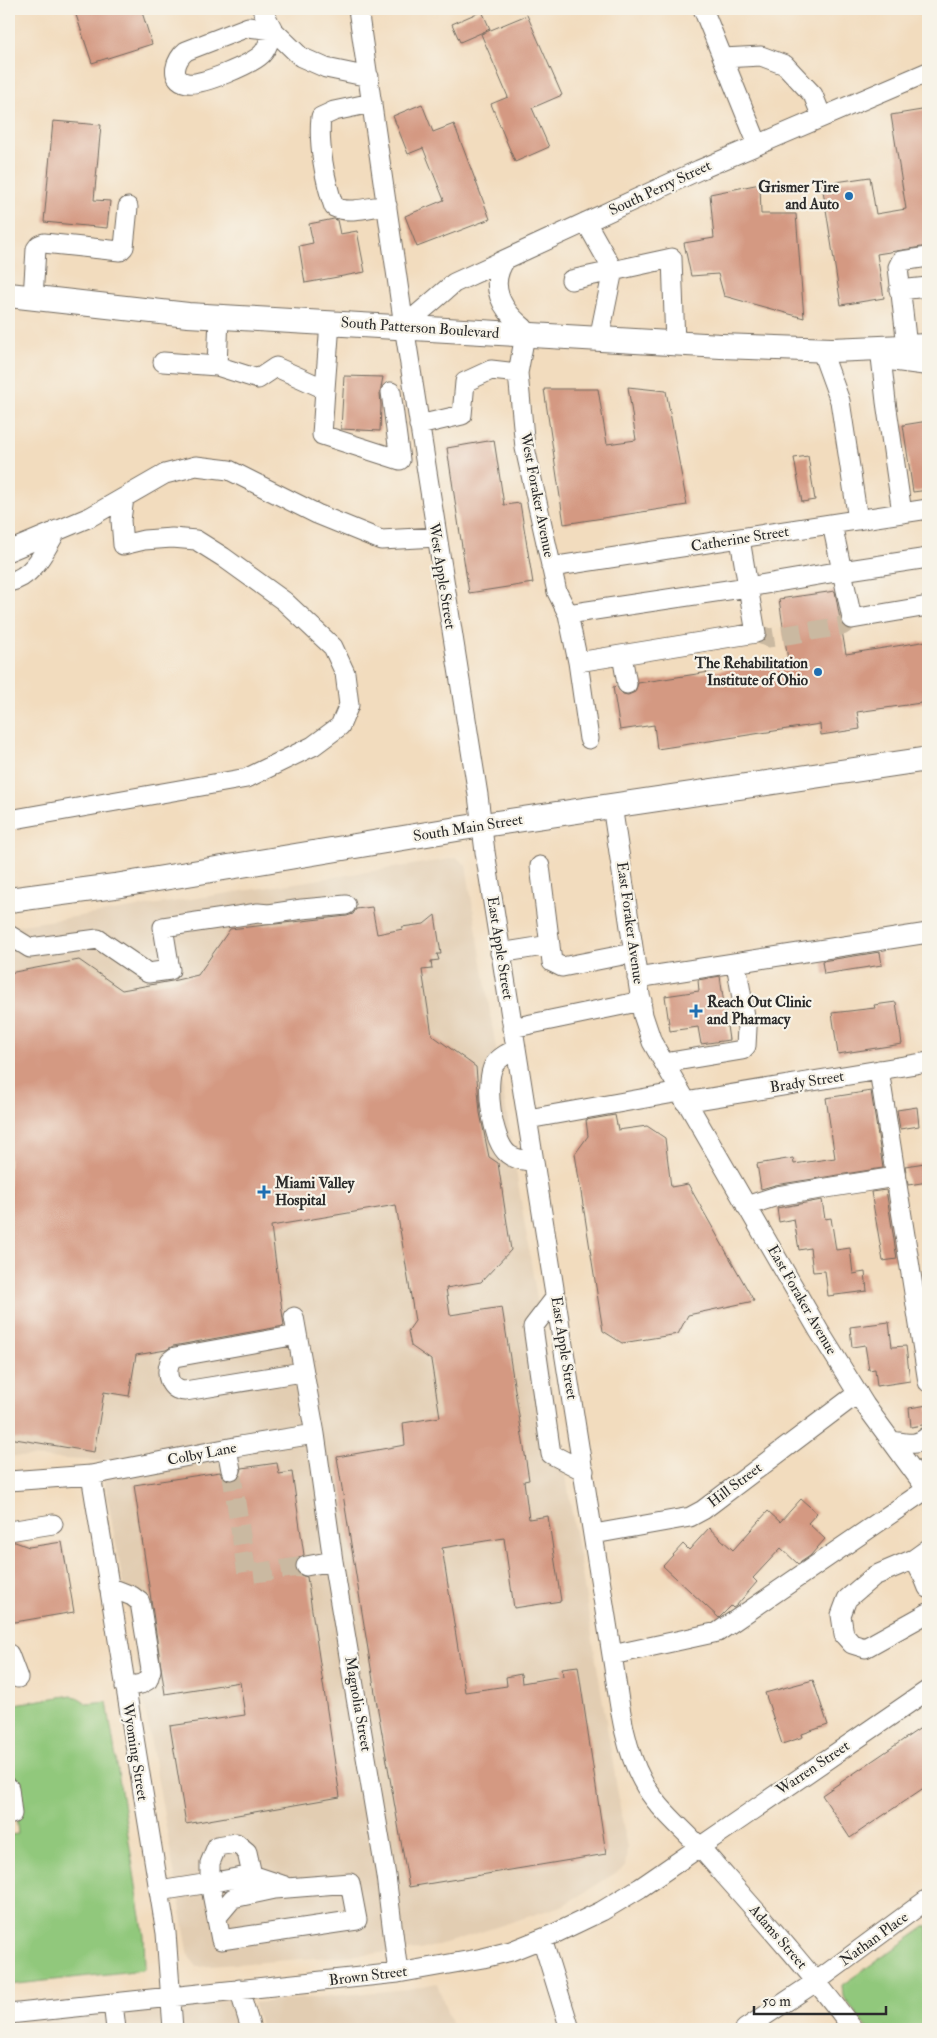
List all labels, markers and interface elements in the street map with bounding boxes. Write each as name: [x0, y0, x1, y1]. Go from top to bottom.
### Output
street label: South Perry Street: [606, 156, 714, 220]
place label: Grismer Tire and Auto: [758, 178, 840, 214]
marker: Grismer Tire and Auto: [843, 190, 855, 202]
street label: South Patterson Boulevard: [340, 313, 501, 343]
street label: West Foraker Avenue: [515, 430, 558, 559]
street label: West Apple Street: [423, 521, 460, 631]
street label: Catherine Street: [690, 522, 790, 556]
place label: The Rehabilitation Institute of Ohio: [694, 654, 809, 690]
marker: The Rehabilitation Institute of Ohio: [812, 666, 824, 678]
street label: South Main Street: [412, 810, 524, 846]
street label: East Foraker Avenue: [612, 861, 648, 985]
street label: East Apple Street: [481, 895, 518, 1001]
place label: Reach Out Clinic and Pharmacy: [707, 993, 813, 1030]
marker: Reach Out Clinic and Pharmacy: [689, 1004, 703, 1018]
street label: Brady Street: [769, 1067, 846, 1097]
place label: Miami Valley Hospital: [274, 1174, 356, 1211]
marker: Miami Valley Hospital: [257, 1185, 271, 1199]
street label: East Foraker Avenue: [763, 1242, 841, 1358]
street label: East Apple Street: [545, 1295, 582, 1401]
street label: Colby Lane: [166, 1438, 238, 1470]
street label: Hill Street: [704, 1458, 766, 1512]
street label: Magnolia Street: [340, 1655, 376, 1753]
street label: Wyoming Street: [118, 1701, 152, 1802]
street label: Warren Street: [772, 1736, 853, 1800]
street label: Adams Street: [744, 1900, 811, 1973]
street label: Nathan Place: [836, 1908, 912, 1970]
street label: Brown Street: [328, 1962, 408, 1990]
scale bar: [754, 1983, 887, 2015]
text: 50 m: [762, 1992, 791, 2011]

